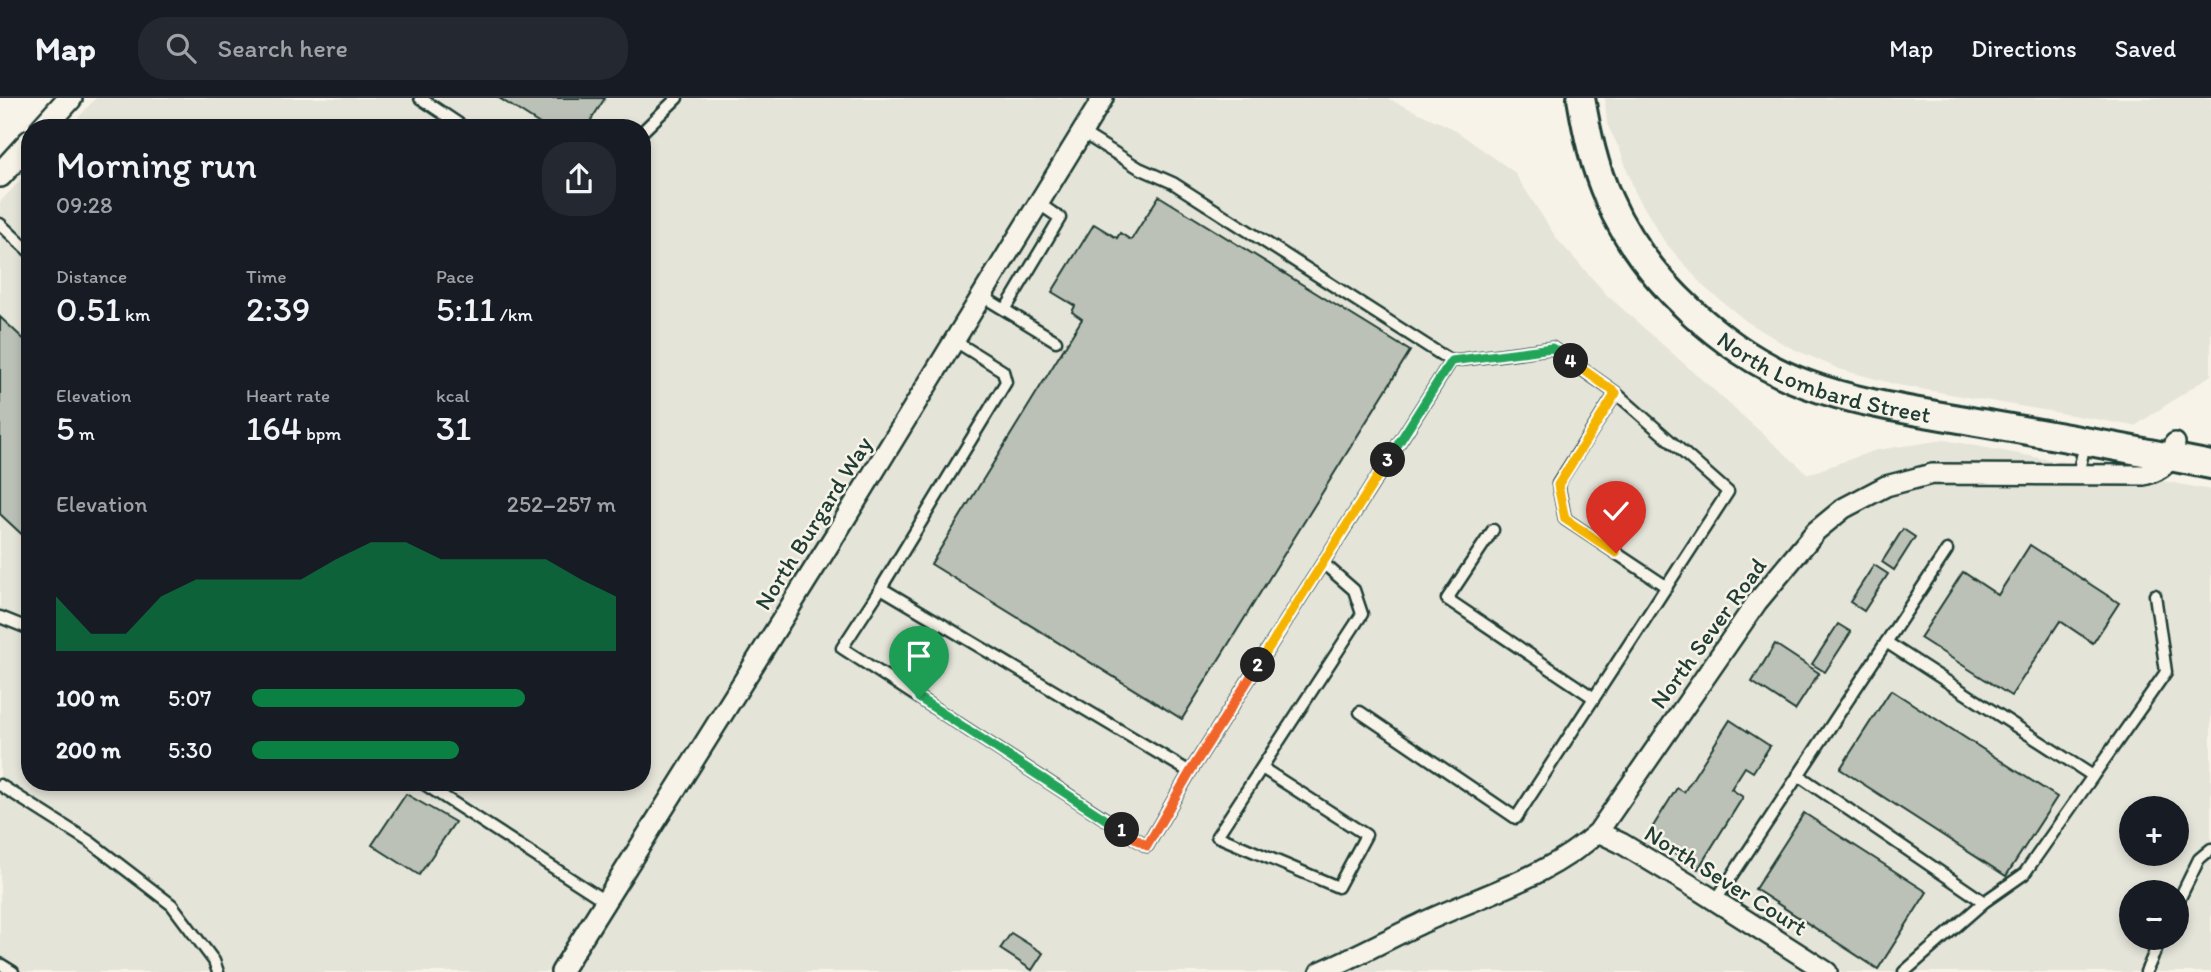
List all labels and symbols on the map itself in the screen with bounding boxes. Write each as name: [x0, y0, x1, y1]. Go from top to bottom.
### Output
street label: North Lombard Street: [1712, 324, 1933, 428]
pin: 4: [1554, 344, 1588, 378]
street label: North Burgard Way: [748, 431, 878, 615]
pin: 3: [1370, 442, 1406, 478]
pin: [1586, 481, 1646, 553]
street label: North Sever Road: [1644, 552, 1772, 714]
pin: [889, 626, 949, 698]
pin: 2: [1240, 648, 1276, 682]
pin: 1: [1104, 812, 1140, 848]
street label: North Sever Court: [1639, 818, 1813, 942]

